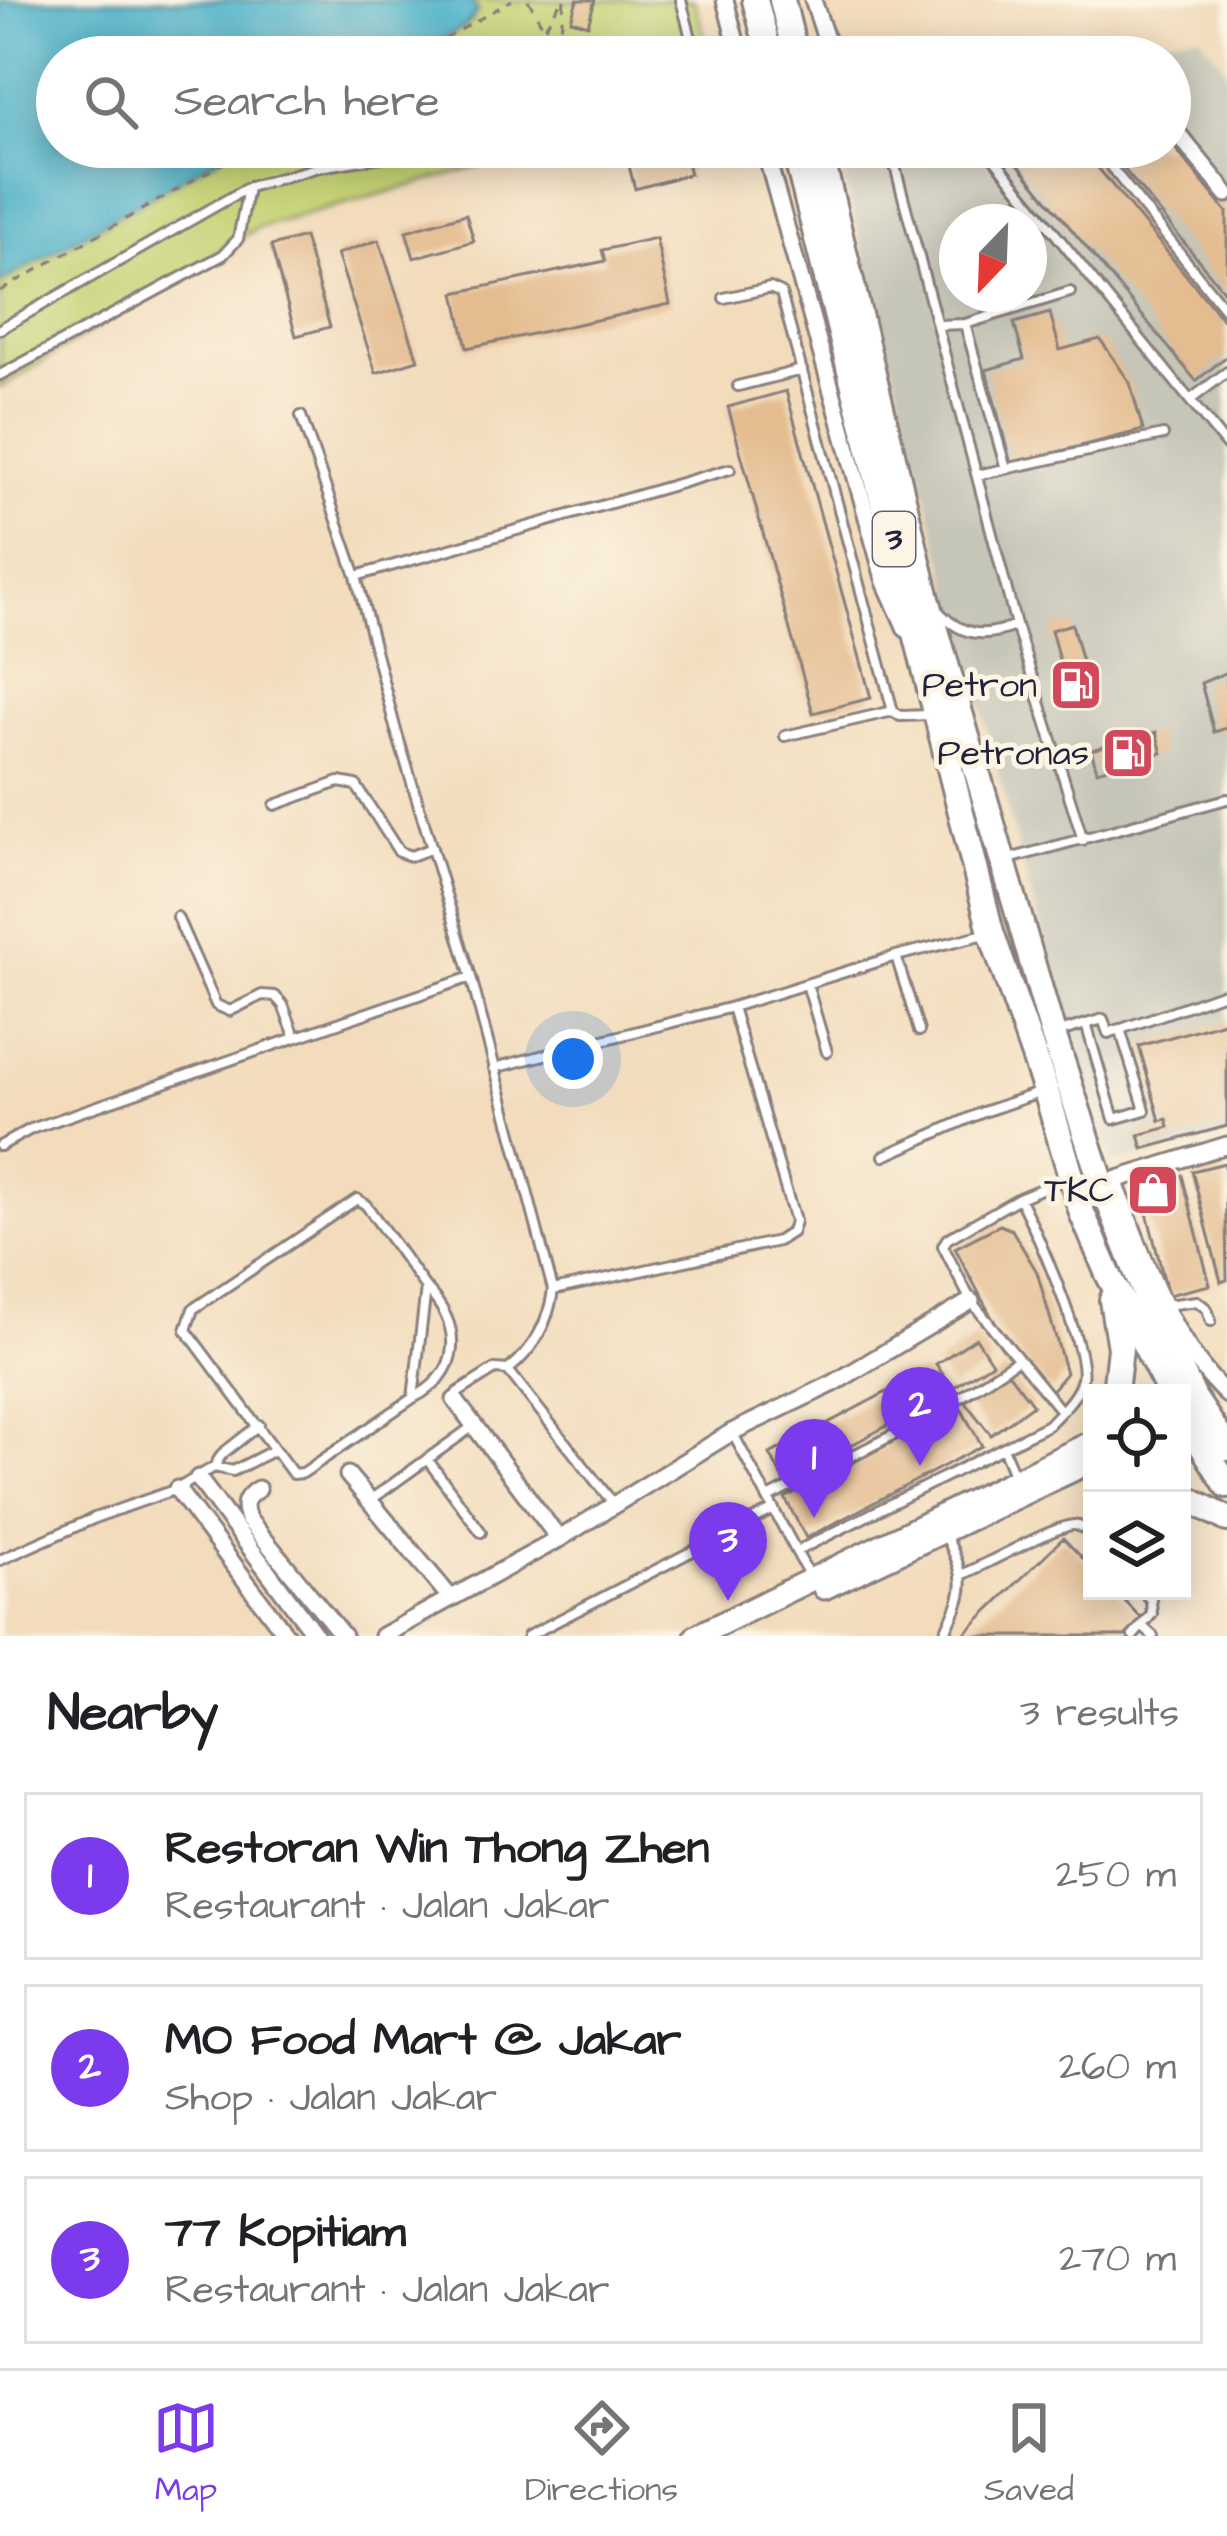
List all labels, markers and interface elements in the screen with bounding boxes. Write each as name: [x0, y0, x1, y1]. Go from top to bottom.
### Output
search box: [36, 36, 1191, 168]
icon: search: [78, 69, 144, 135]
text: Search here: [174, 71, 440, 133]
north arrow: [939, 204, 1047, 312]
road number: 3: [873, 512, 915, 566]
fuel station icon: Petron: [1048, 657, 1104, 713]
place label: Petron: [922, 660, 1037, 711]
fuel station icon: Petronas: [1100, 725, 1156, 781]
place label: Petronas: [938, 728, 1089, 779]
your location: [543, 1029, 603, 1089]
shop icon: TKC: [1125, 1162, 1181, 1218]
place label: TKC: [1044, 1165, 1114, 1216]
pin: 2: [881, 1367, 959, 1466]
map controls: [1083, 1384, 1191, 1600]
button: locate: [1083, 1384, 1191, 1492]
pin: 1: [775, 1419, 853, 1518]
button: layers: [1083, 1492, 1191, 1600]
pin: 3: [689, 1502, 767, 1601]
text: Nearby: [48, 1679, 218, 1750]
text: 3 results: [1020, 1687, 1179, 1741]
text: Restoran Win Thong Zhen: [165, 1818, 709, 1880]
text: 1: [88, 1849, 93, 1903]
text: 250 m: [1055, 1849, 1176, 1903]
text: Restaurant · Jalan Jakar: [165, 1880, 610, 1934]
text: MO Food Mart @ Jakar: [165, 2010, 681, 2072]
text: 2: [79, 2041, 101, 2095]
text: 260 m: [1059, 2041, 1176, 2095]
text: Shop · Jalan Jakar: [165, 2072, 497, 2126]
text: 77 Kopitiam: [165, 2202, 406, 2264]
text: 3: [80, 2233, 100, 2287]
text: 270 m: [1059, 2233, 1176, 2287]
text: Restaurant · Jalan Jakar: [165, 2264, 610, 2318]
tab: Map: [153, 2395, 219, 2513]
tab: Directions: [525, 2395, 678, 2513]
tab: Saved: [984, 2395, 1074, 2513]

